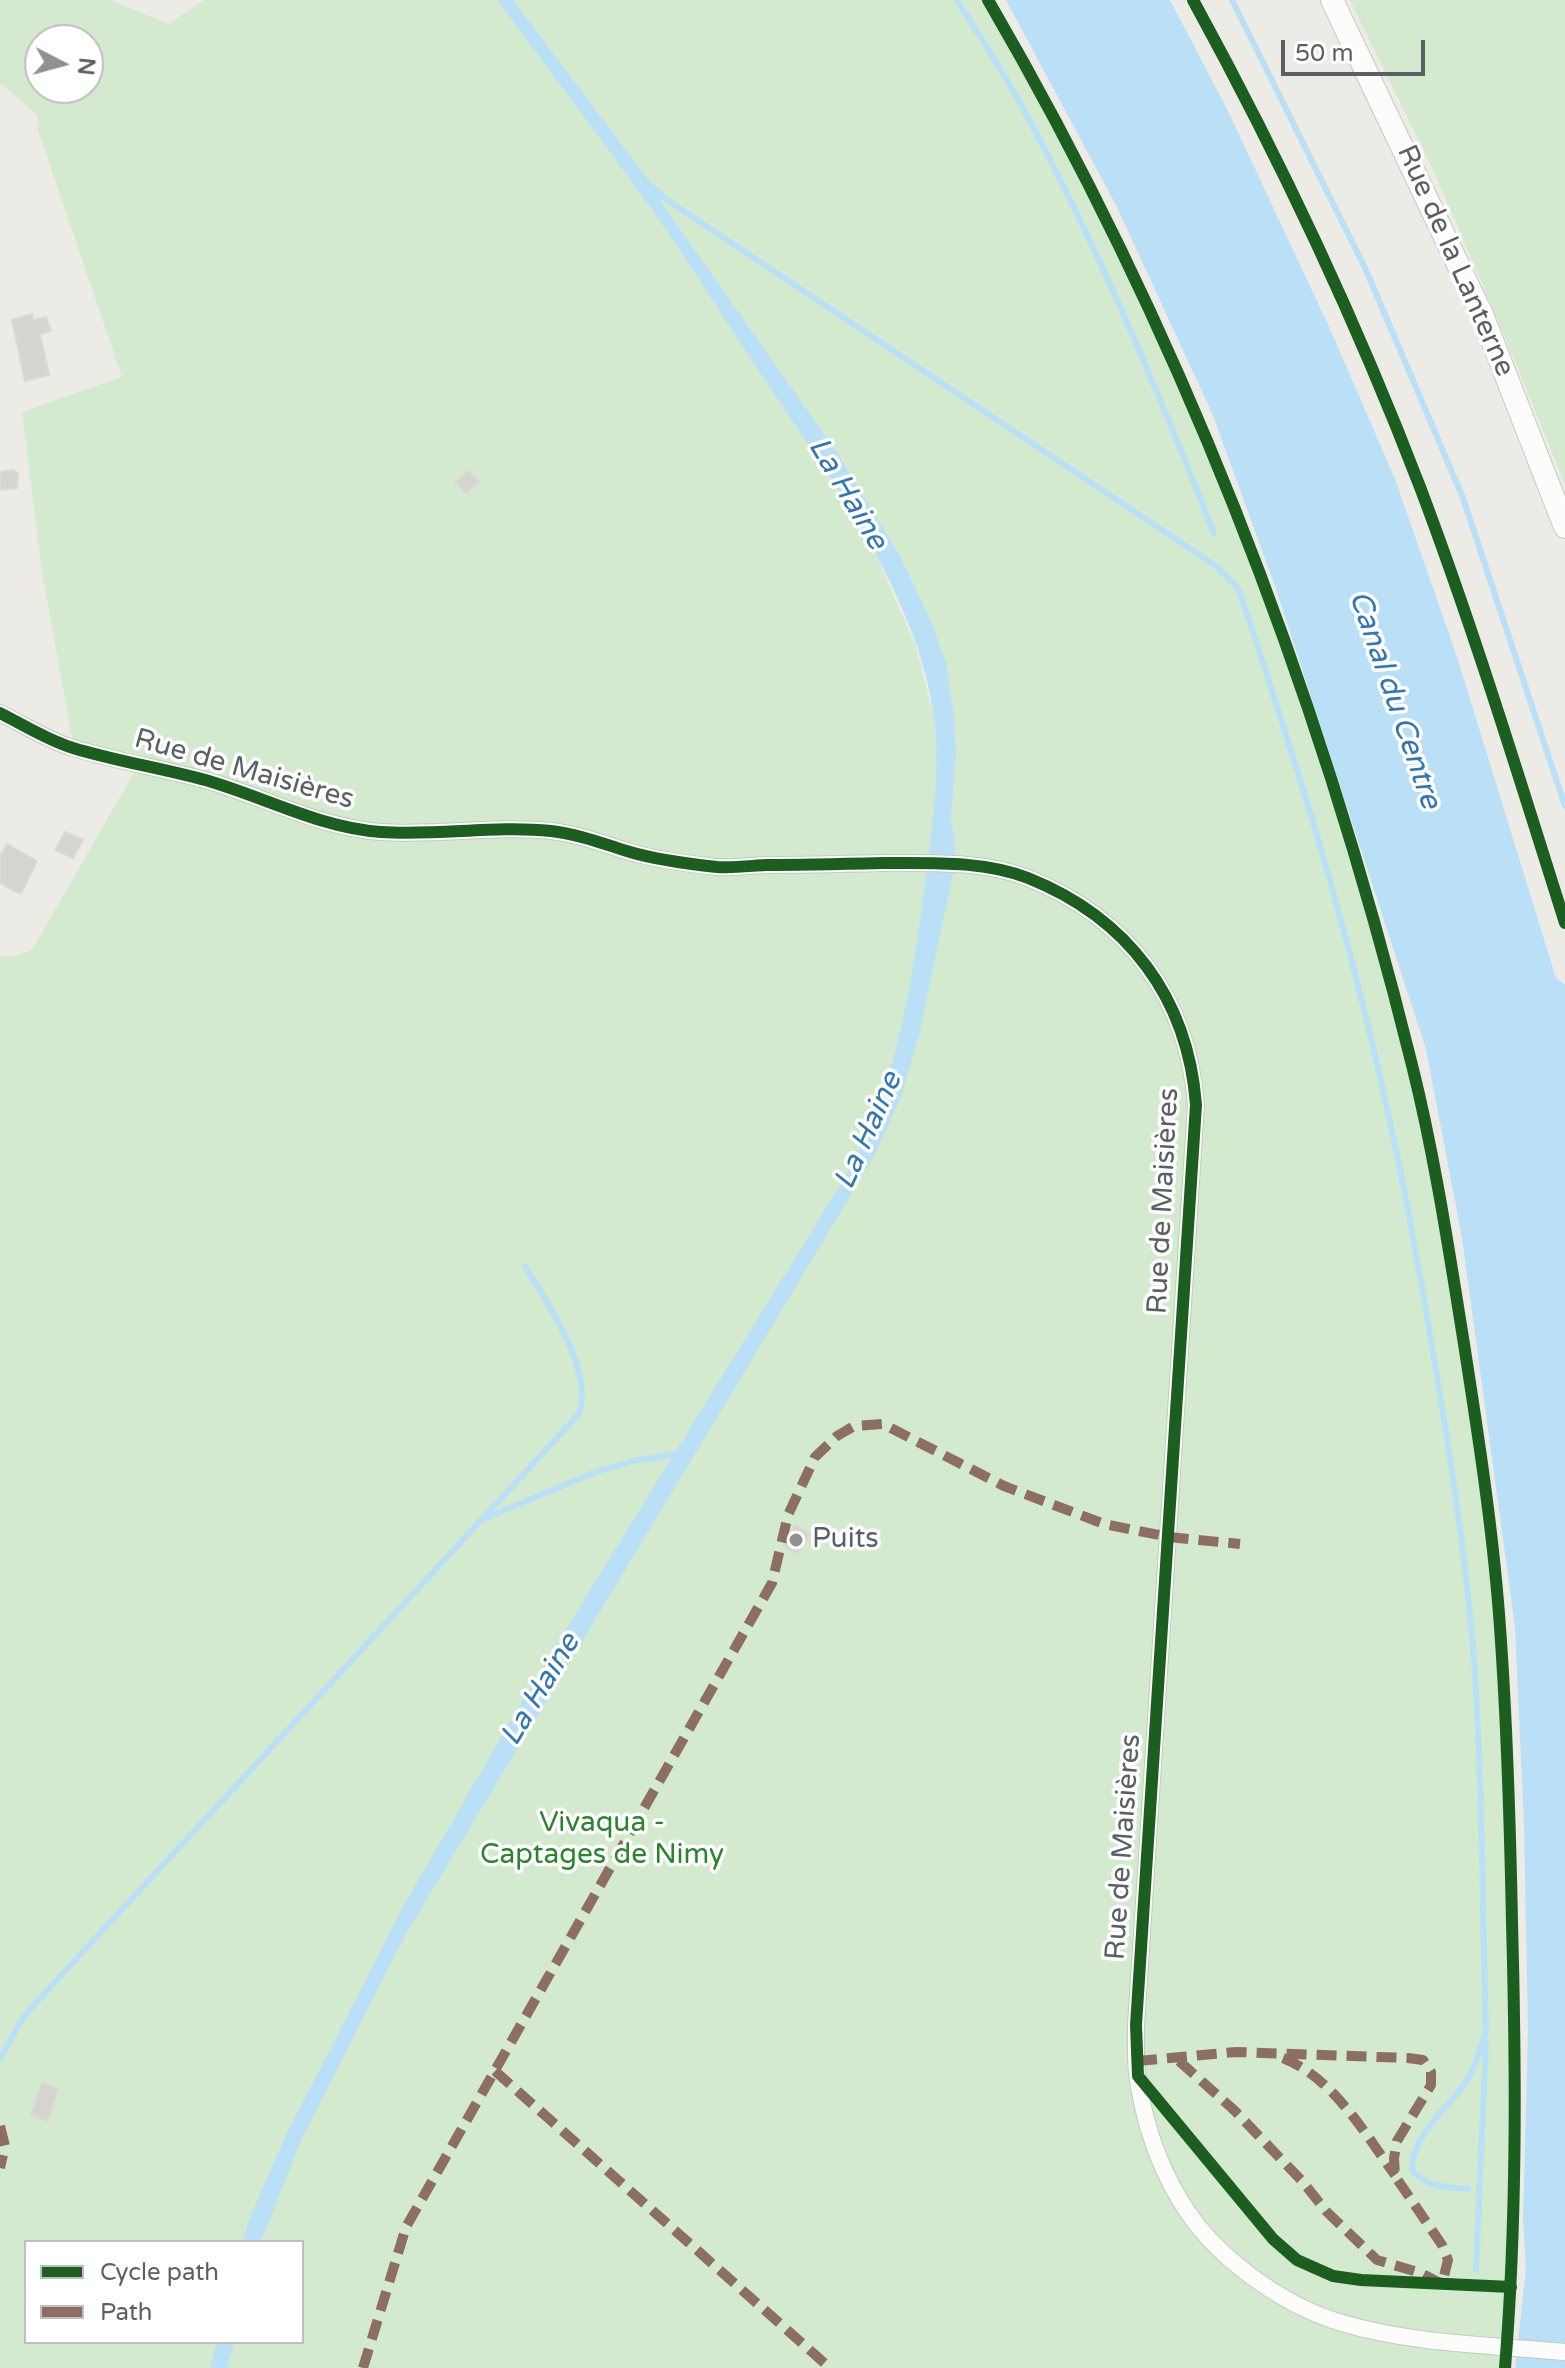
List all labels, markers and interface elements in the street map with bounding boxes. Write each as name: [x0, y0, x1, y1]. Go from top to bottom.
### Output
north arrow: [24, 24, 104, 104]
scale bar: [1285, 24, 1429, 74]
text: 50 m: [1295, 39, 1353, 68]
text: N: [72, 56, 100, 76]
street label: Rue de la Lanterne: [1389, 140, 1521, 382]
water label: La Haine: [800, 432, 894, 556]
water label: Canal du Centre: [1340, 586, 1448, 814]
street label: Rue de Maisières: [130, 723, 358, 817]
water label: La Haine: [827, 1067, 911, 1195]
street label: Rue de Maisières: [1141, 1087, 1187, 1315]
place label: Puits: [812, 1523, 879, 1557]
marker: Puits: [787, 1531, 805, 1549]
water label: La Haine: [494, 1628, 588, 1752]
street label: Rue de Maisières: [1099, 1733, 1149, 1961]
park label: Vivaqua - Captages de Nimy: [480, 1807, 724, 1873]
legend: [24, 2240, 304, 2344]
text: Cycle path: [100, 2258, 219, 2287]
text: Path: [100, 2298, 153, 2327]

